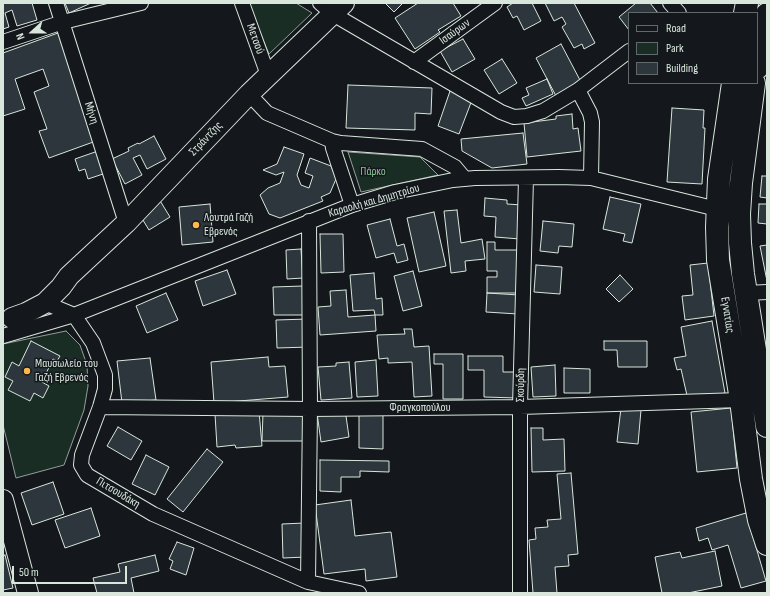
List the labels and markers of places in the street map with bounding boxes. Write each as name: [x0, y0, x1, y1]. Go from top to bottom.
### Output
place label: Λουτρά Γαζή Εβρενός: [204, 211, 253, 239]
marker: Λουτρά Γαζή Εβρενός: [191, 220, 201, 230]
place label: Μαυσωλείο του Γαζή Εβρενός: [35, 357, 98, 385]
marker: Μαυσωλείο του Γαζή Εβρενός: [22, 366, 32, 376]

